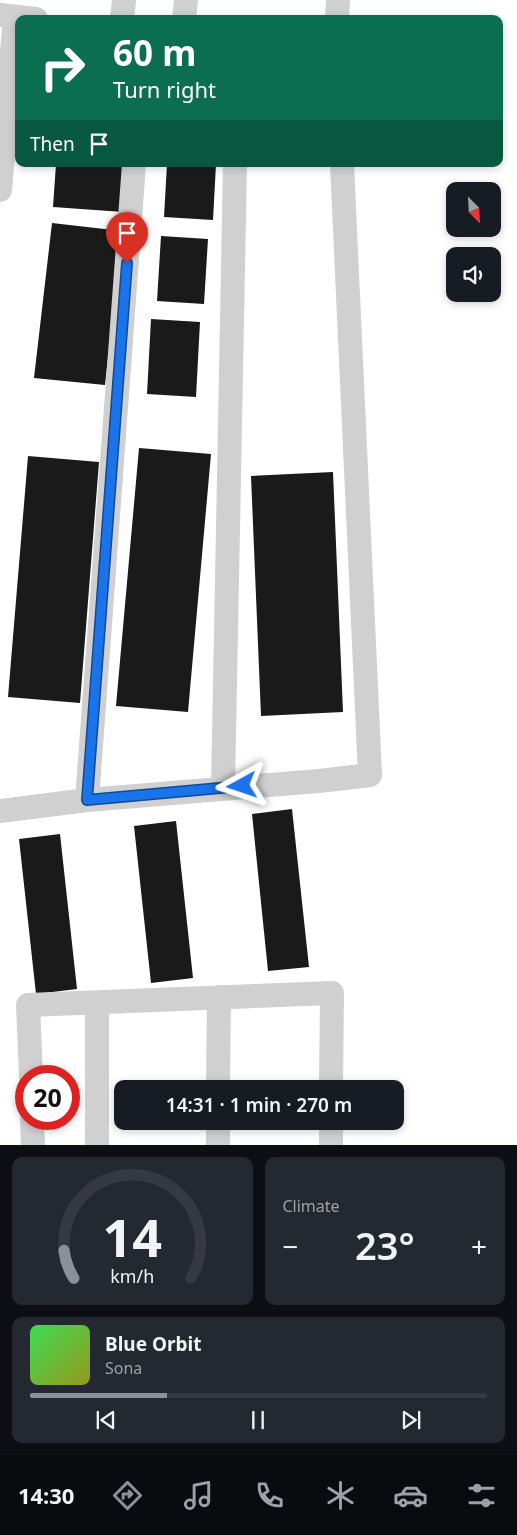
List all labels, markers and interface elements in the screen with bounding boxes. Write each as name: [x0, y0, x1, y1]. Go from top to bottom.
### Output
text: 60 m: [113, 29, 196, 76]
icon: right: [30, 35, 95, 100]
text: Turn right: [113, 74, 216, 104]
icon: arrive: [85, 130, 113, 158]
text: Then: [30, 131, 75, 157]
north arrow: [446, 182, 501, 238]
map controls: [446, 182, 501, 302]
pin: [106, 212, 148, 263]
icon: arrive: [113, 219, 141, 247]
button: sound: [446, 247, 501, 302]
position arrow: [215, 759, 267, 811]
speed limit sign: 20: [15, 1065, 80, 1130]
text: 14:31 · 1 min · 270 m: [166, 1092, 352, 1118]
text: Climate: [283, 1195, 340, 1217]
text: 14: [103, 1201, 162, 1272]
text: 23°: [355, 1219, 415, 1271]
text: −: [283, 1227, 299, 1265]
text: +: [471, 1227, 487, 1265]
text: km/h: [110, 1264, 154, 1288]
text: Blue Orbit: [105, 1331, 201, 1357]
text: Sona: [105, 1357, 142, 1379]
icon: previous: [92, 1406, 120, 1434]
icon: pause: [244, 1406, 272, 1434]
icon: next: [397, 1406, 425, 1434]
icon: directions: [110, 1478, 145, 1513]
icon: music: [181, 1478, 216, 1513]
icon: phone: [252, 1478, 287, 1513]
icon: climate: [323, 1478, 358, 1513]
icon: car: [393, 1478, 428, 1513]
icon: filters: [464, 1478, 499, 1513]
text: 14:30: [18, 1480, 74, 1510]

